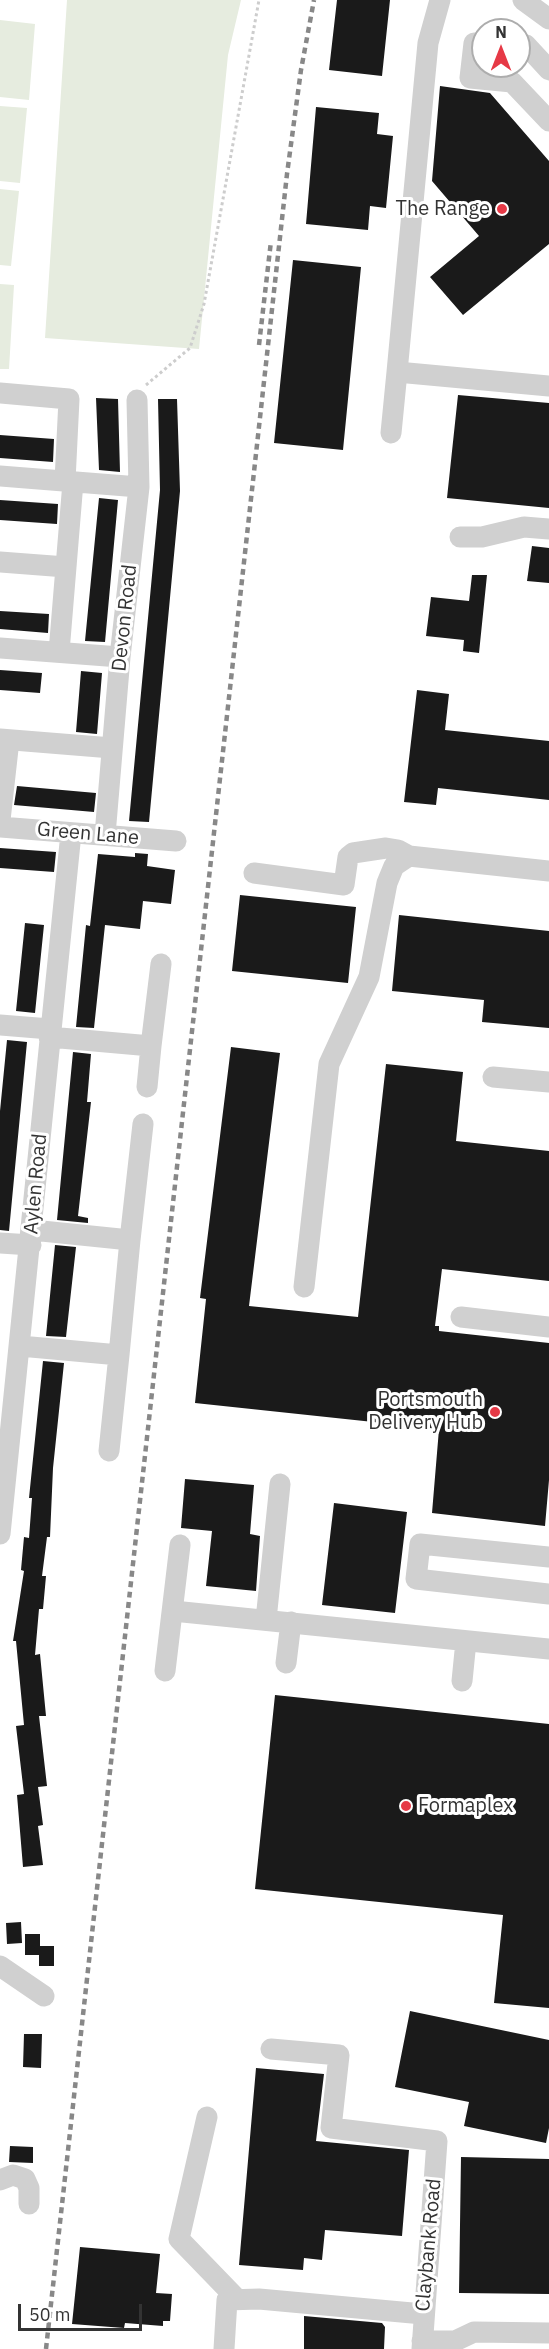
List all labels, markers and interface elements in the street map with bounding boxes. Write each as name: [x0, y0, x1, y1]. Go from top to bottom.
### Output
north arrow: [471, 18, 531, 78]
text: N: [495, 22, 507, 42]
place label: The Range: [395, 197, 490, 221]
marker: The Range: [495, 202, 509, 216]
street label: Devon Road: [107, 563, 143, 673]
street label: Green Lane: [36, 818, 140, 850]
street label: Aylen Road: [20, 1133, 52, 1235]
place label: Portsmouth Delivery Hub: [368, 1388, 483, 1435]
marker: Portsmouth Delivery Hub: [488, 1405, 502, 1419]
place label: Formaplex: [418, 1794, 513, 1818]
marker: Formaplex: [399, 1799, 413, 1813]
street label: Claybank Road: [411, 2178, 447, 2312]
scale bar: [21, 2292, 146, 2330]
text: 50 m: [29, 2303, 71, 2326]

